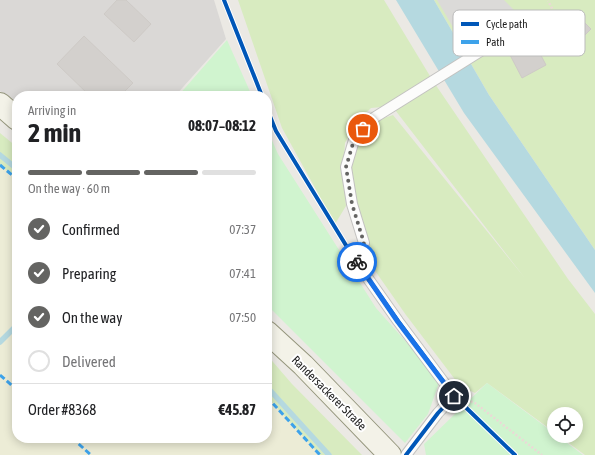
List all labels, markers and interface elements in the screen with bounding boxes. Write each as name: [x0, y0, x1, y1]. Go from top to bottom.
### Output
legend: [453, 10, 585, 56]
text: Cycle path: [486, 18, 528, 30]
text: Path: [486, 36, 505, 48]
text: Arriving in: [28, 103, 76, 118]
pin: [346, 112, 380, 146]
text: 08:07–08:12: [188, 117, 256, 134]
text: 2 min: [28, 118, 81, 148]
icon: bag: [352, 118, 374, 140]
text: On the way · 60 m: [28, 181, 110, 196]
icon: check: [28, 218, 50, 240]
text: Confirmed: [62, 221, 120, 238]
text: 07:37: [229, 222, 256, 237]
courier: [337, 242, 377, 282]
icon: bike: [346, 251, 368, 273]
icon: check: [28, 262, 50, 284]
text: Preparing: [62, 265, 116, 282]
text: 07:41: [229, 266, 256, 281]
icon: check: [28, 306, 50, 328]
text: On the way: [62, 309, 123, 326]
text: 07:50: [229, 310, 256, 325]
text: Delivered: [62, 353, 116, 370]
street label: Randersackerer Straße: [289, 353, 369, 433]
pin: [437, 379, 471, 413]
icon: home: [443, 385, 465, 407]
text: Order #8368: [28, 401, 96, 418]
text: €45.87: [218, 401, 256, 418]
map controls: [547, 407, 583, 443]
button: locate: [547, 407, 583, 443]

